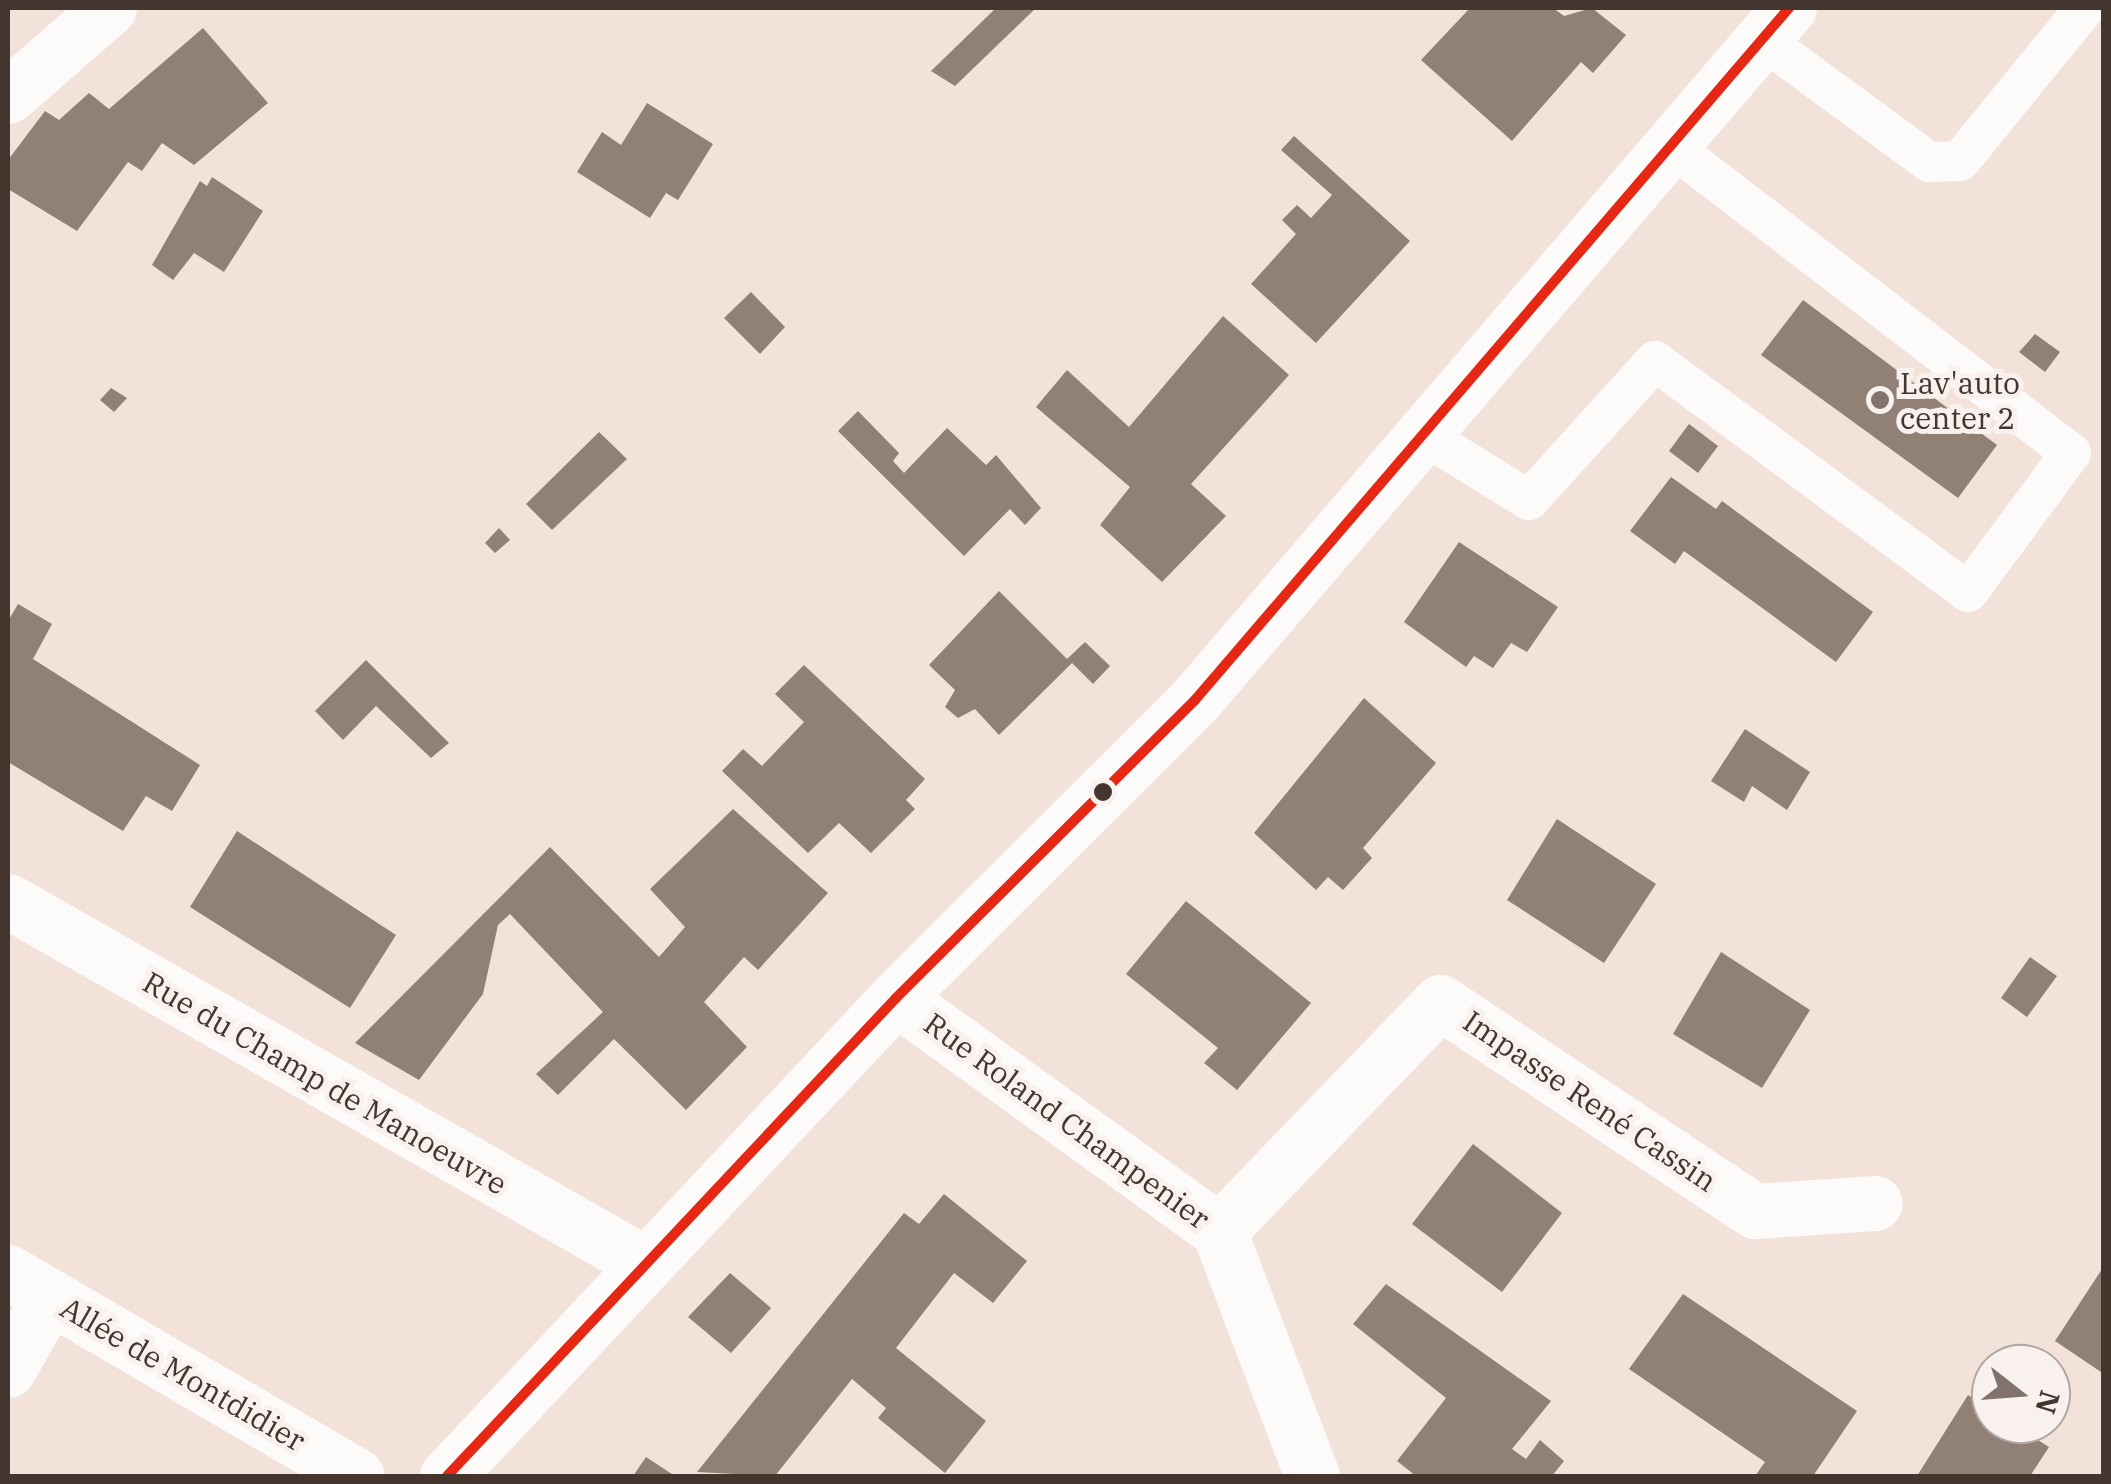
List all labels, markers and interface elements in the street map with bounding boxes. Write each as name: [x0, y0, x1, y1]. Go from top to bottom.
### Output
place label: Lav'auto center 2: [1900, 365, 2020, 436]
marker: Lav'auto center 2: [1869, 389, 1891, 411]
unlabelled marker: [1093, 782, 1113, 802]
street label: Rue du Champ de Manoeuvre: [137, 964, 513, 1202]
street label: Impasse René Cassin: [1457, 1003, 1723, 1199]
street label: Rue Roland Champenier: [917, 1005, 1217, 1237]
street label: Allée de Montdidier: [54, 1289, 312, 1459]
north arrow: [1971, 1344, 2071, 1444]
text: N: [2027, 1386, 2069, 1418]

